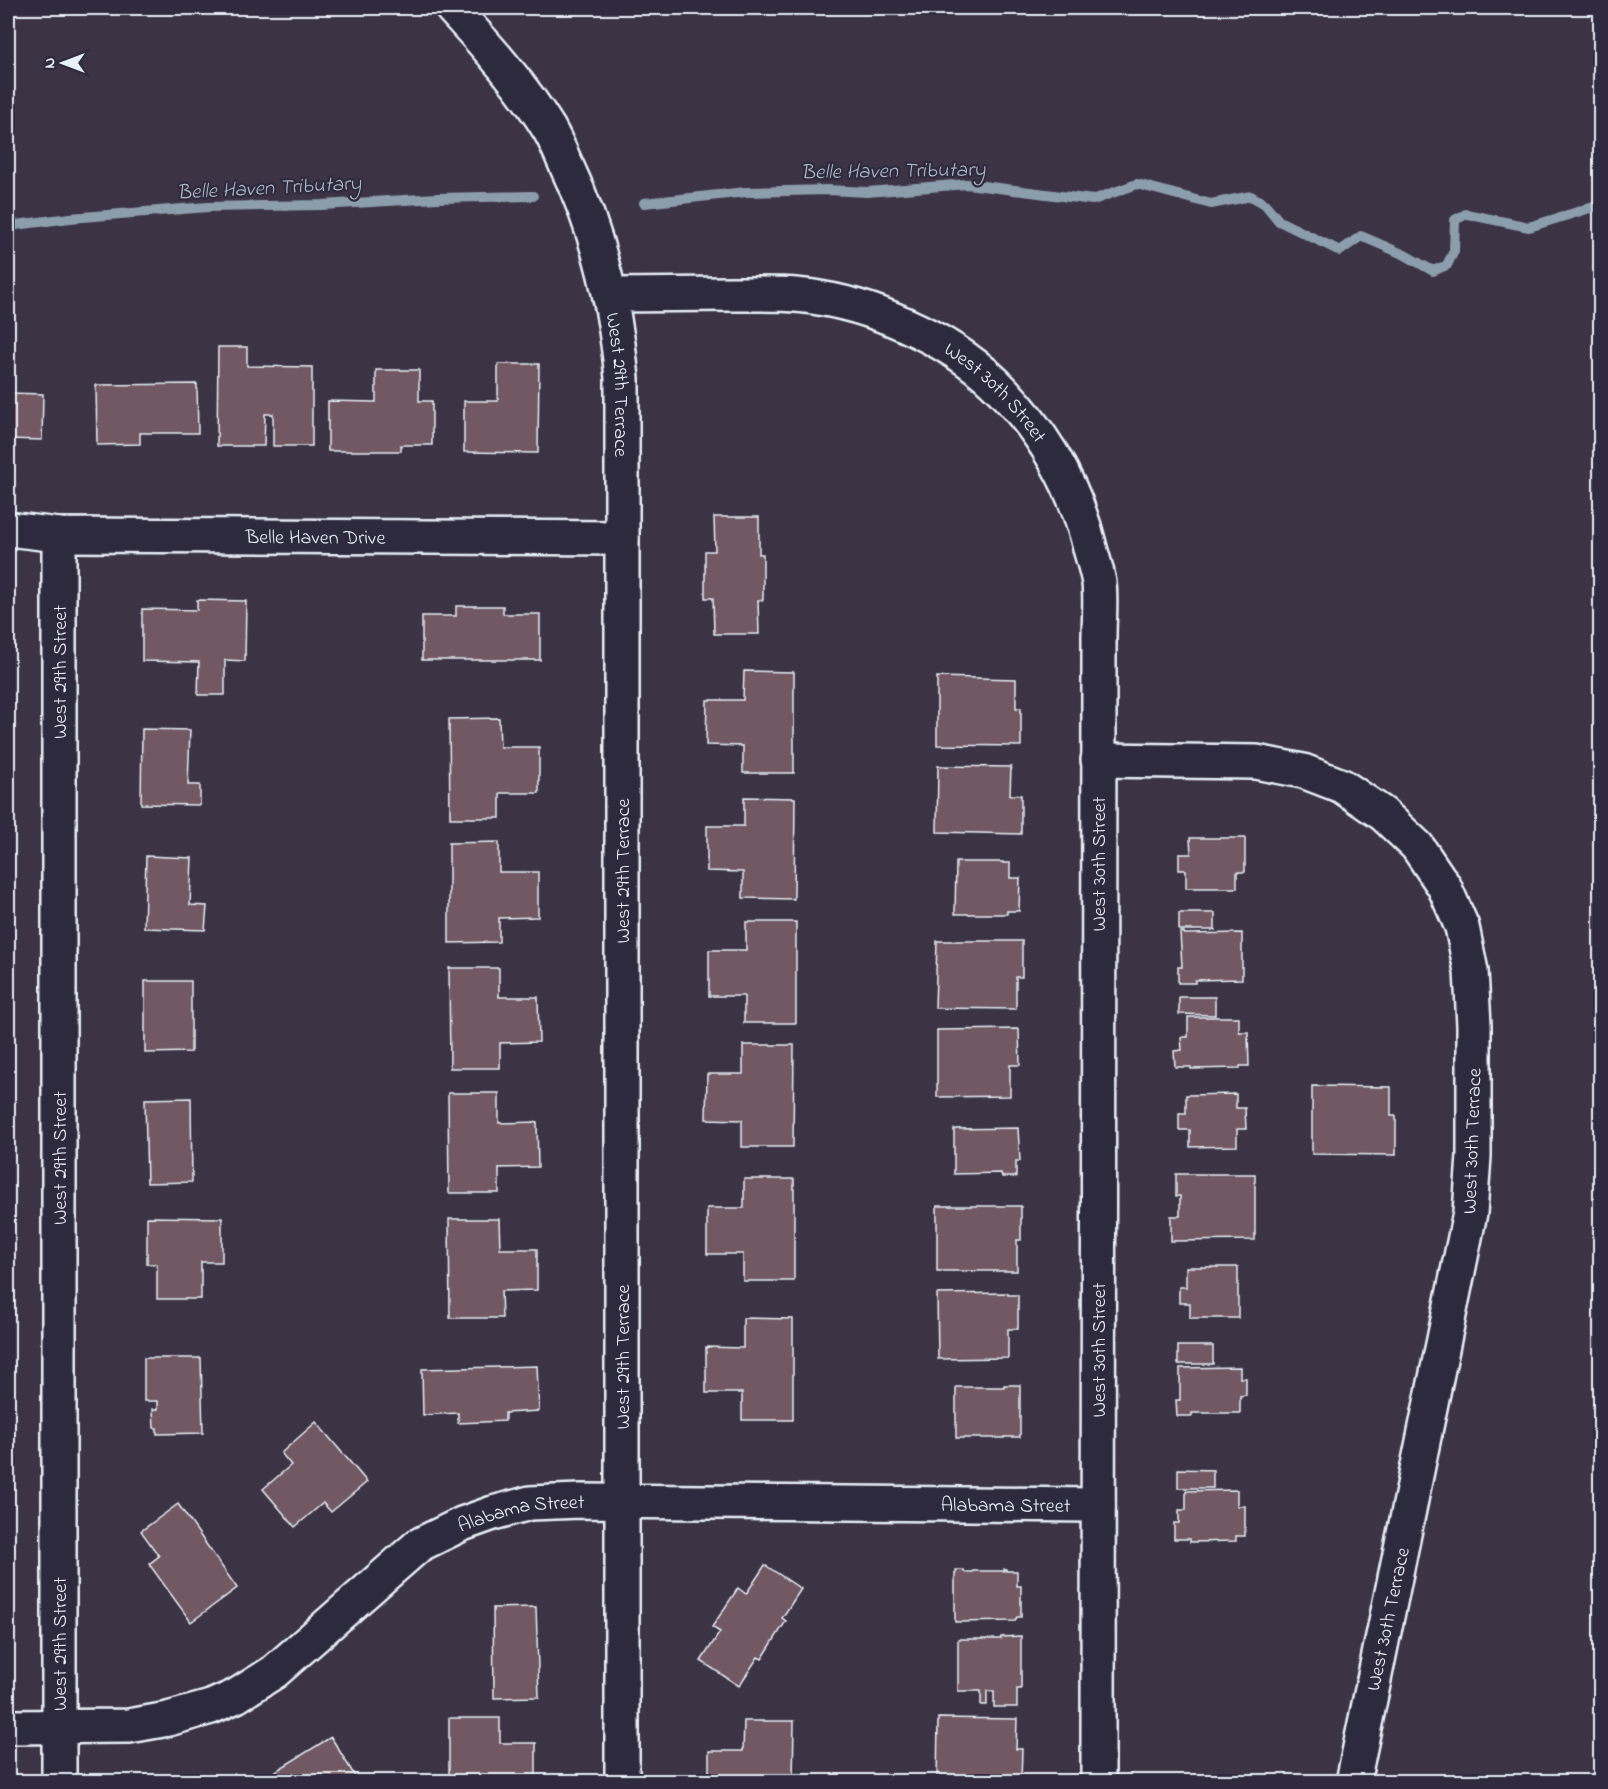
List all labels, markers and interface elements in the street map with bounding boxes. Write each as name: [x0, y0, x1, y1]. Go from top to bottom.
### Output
north arrow: [33, 33, 93, 93]
text: N: [38, 57, 62, 68]
water label: Belle Haven Tributary: [801, 155, 986, 189]
water label: Belle Haven Tributary: [176, 169, 362, 209]
street label: West 29th Terrace: [596, 310, 634, 457]
street label: West 30th Street: [938, 336, 1052, 450]
street label: Belle Haven Drive: [245, 524, 386, 554]
street label: West 29th Street: [47, 605, 76, 739]
street label: West 30th Street: [1086, 796, 1115, 931]
street label: West 29th Terrace: [610, 798, 639, 944]
street label: West 30th Terrace: [1456, 1068, 1491, 1215]
street label: West 29th Street: [47, 1091, 76, 1225]
street label: West 30th Street: [1086, 1282, 1115, 1417]
street label: West 29th Terrace: [610, 1284, 639, 1430]
street label: Alabama Street: [454, 1489, 585, 1541]
street label: Alabama Street: [941, 1492, 1071, 1522]
street label: West 30th Terrace: [1360, 1545, 1419, 1694]
street label: West 29th Street: [47, 1577, 76, 1711]

